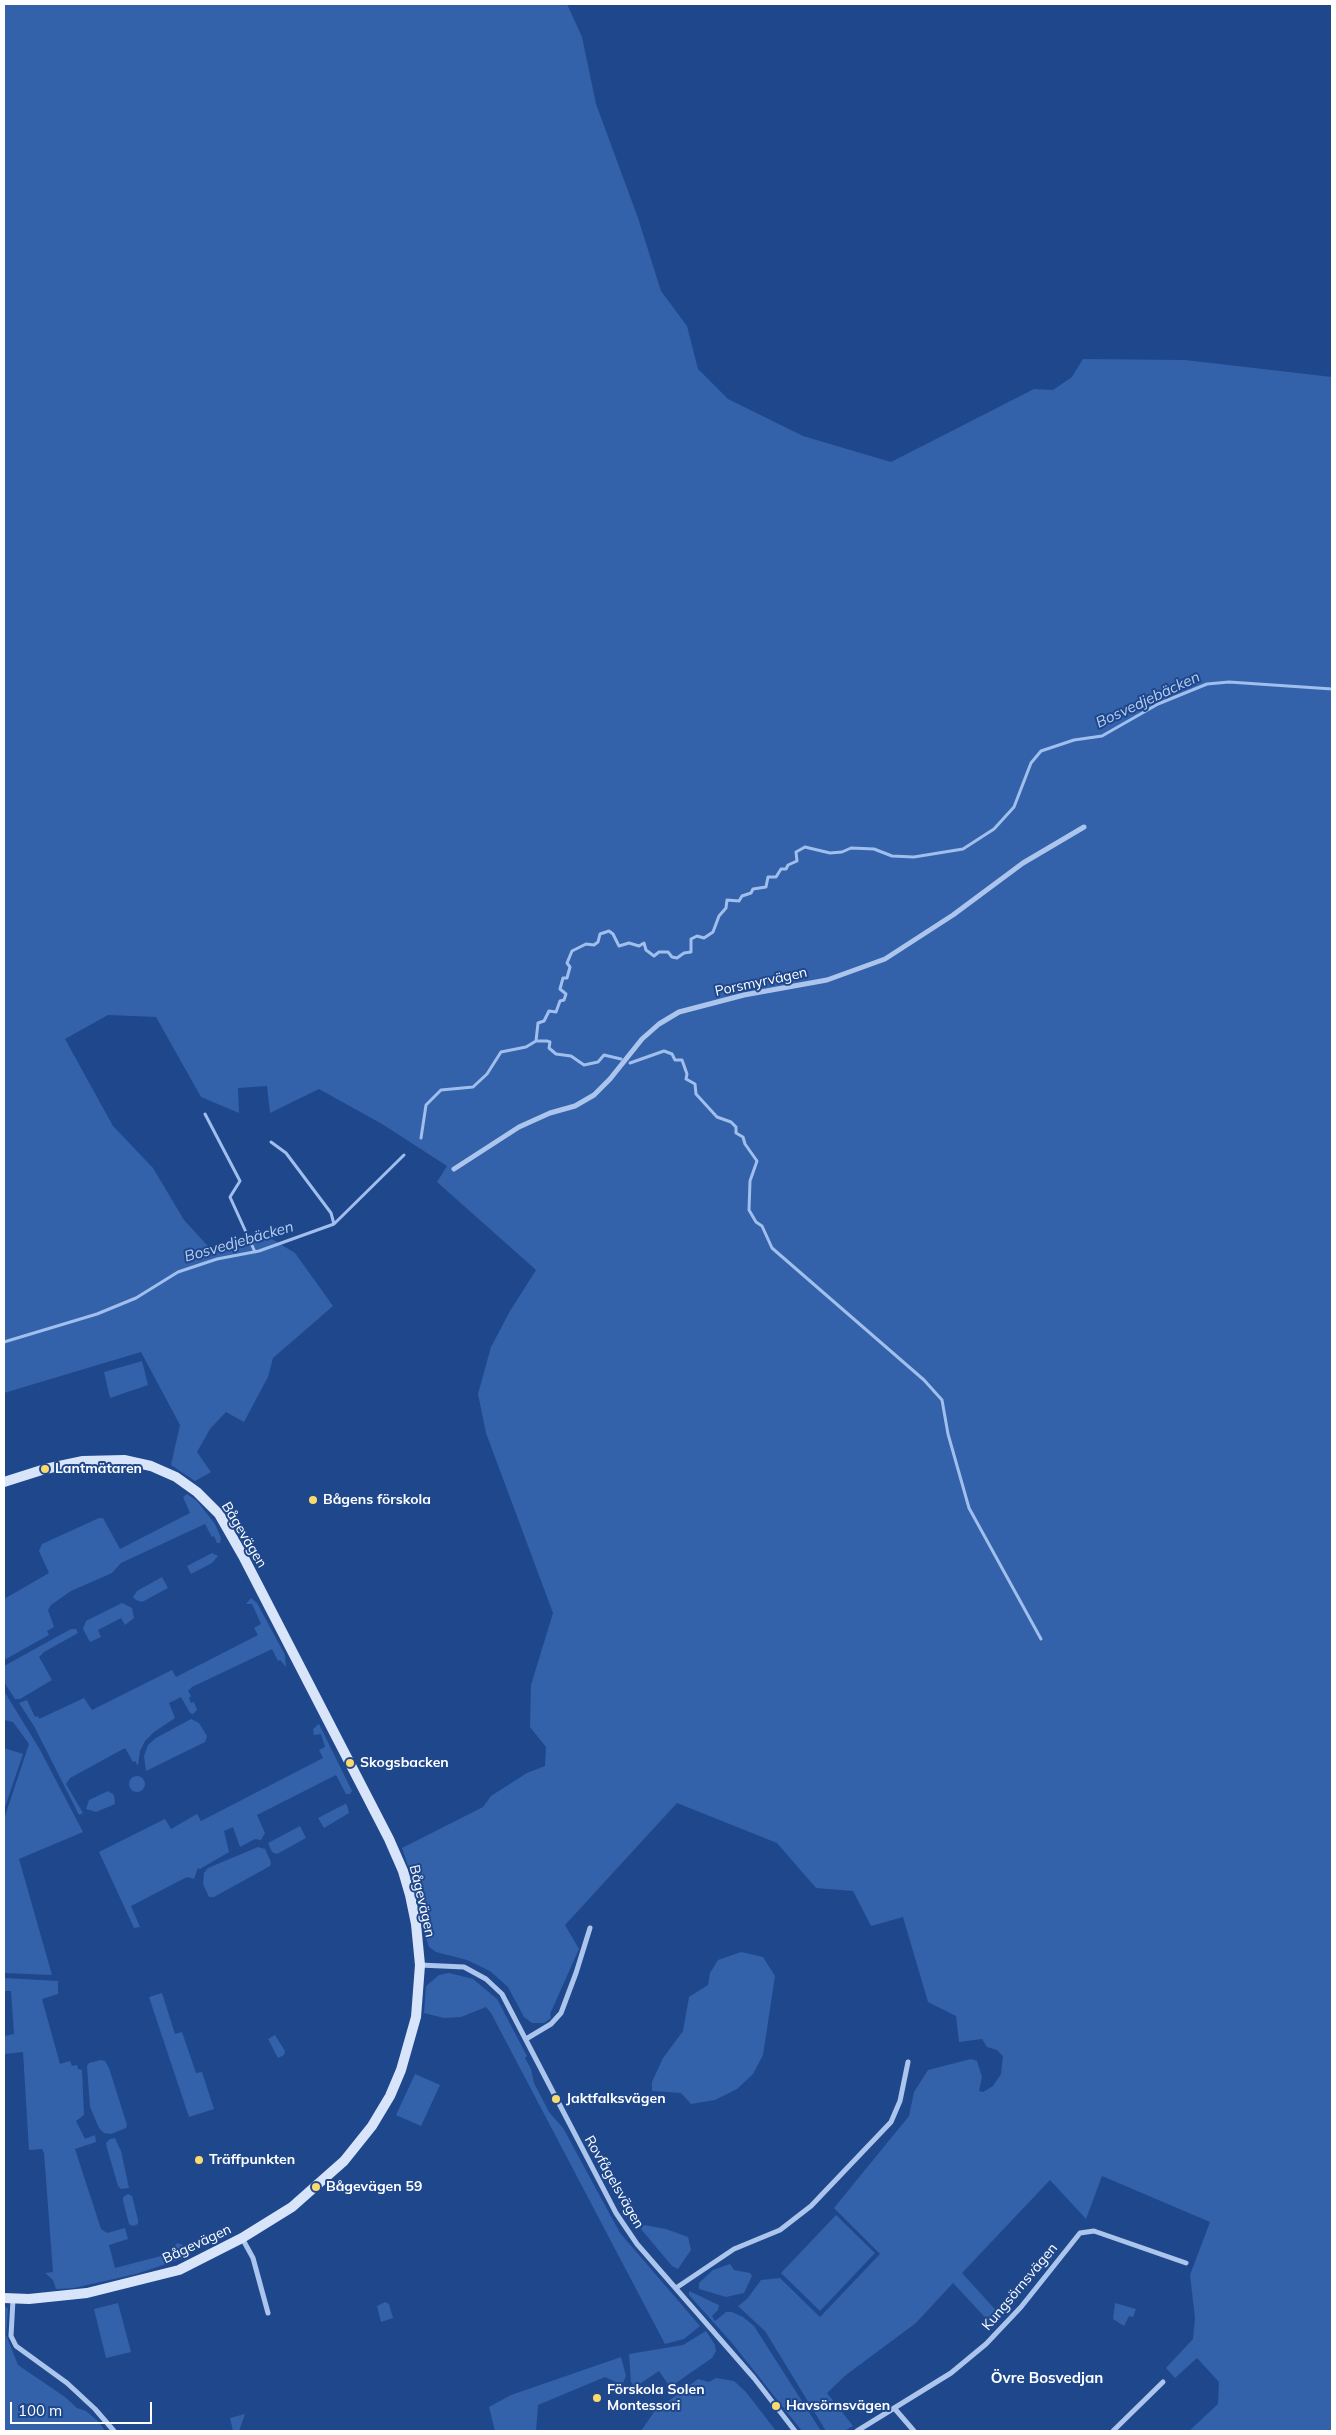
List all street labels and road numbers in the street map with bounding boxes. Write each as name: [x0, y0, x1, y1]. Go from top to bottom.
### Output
street label: Porsmyrvägen: [713, 964, 809, 1000]
street label: Bågevägen: [218, 1499, 270, 1571]
street label: Bågevägen: [405, 1863, 439, 1939]
street label: Rovfågelsvägen: [581, 2133, 647, 2231]
street label: Bågevägen: [160, 2221, 234, 2267]
street label: Kungsörnsvägen: [979, 2240, 1061, 2334]

